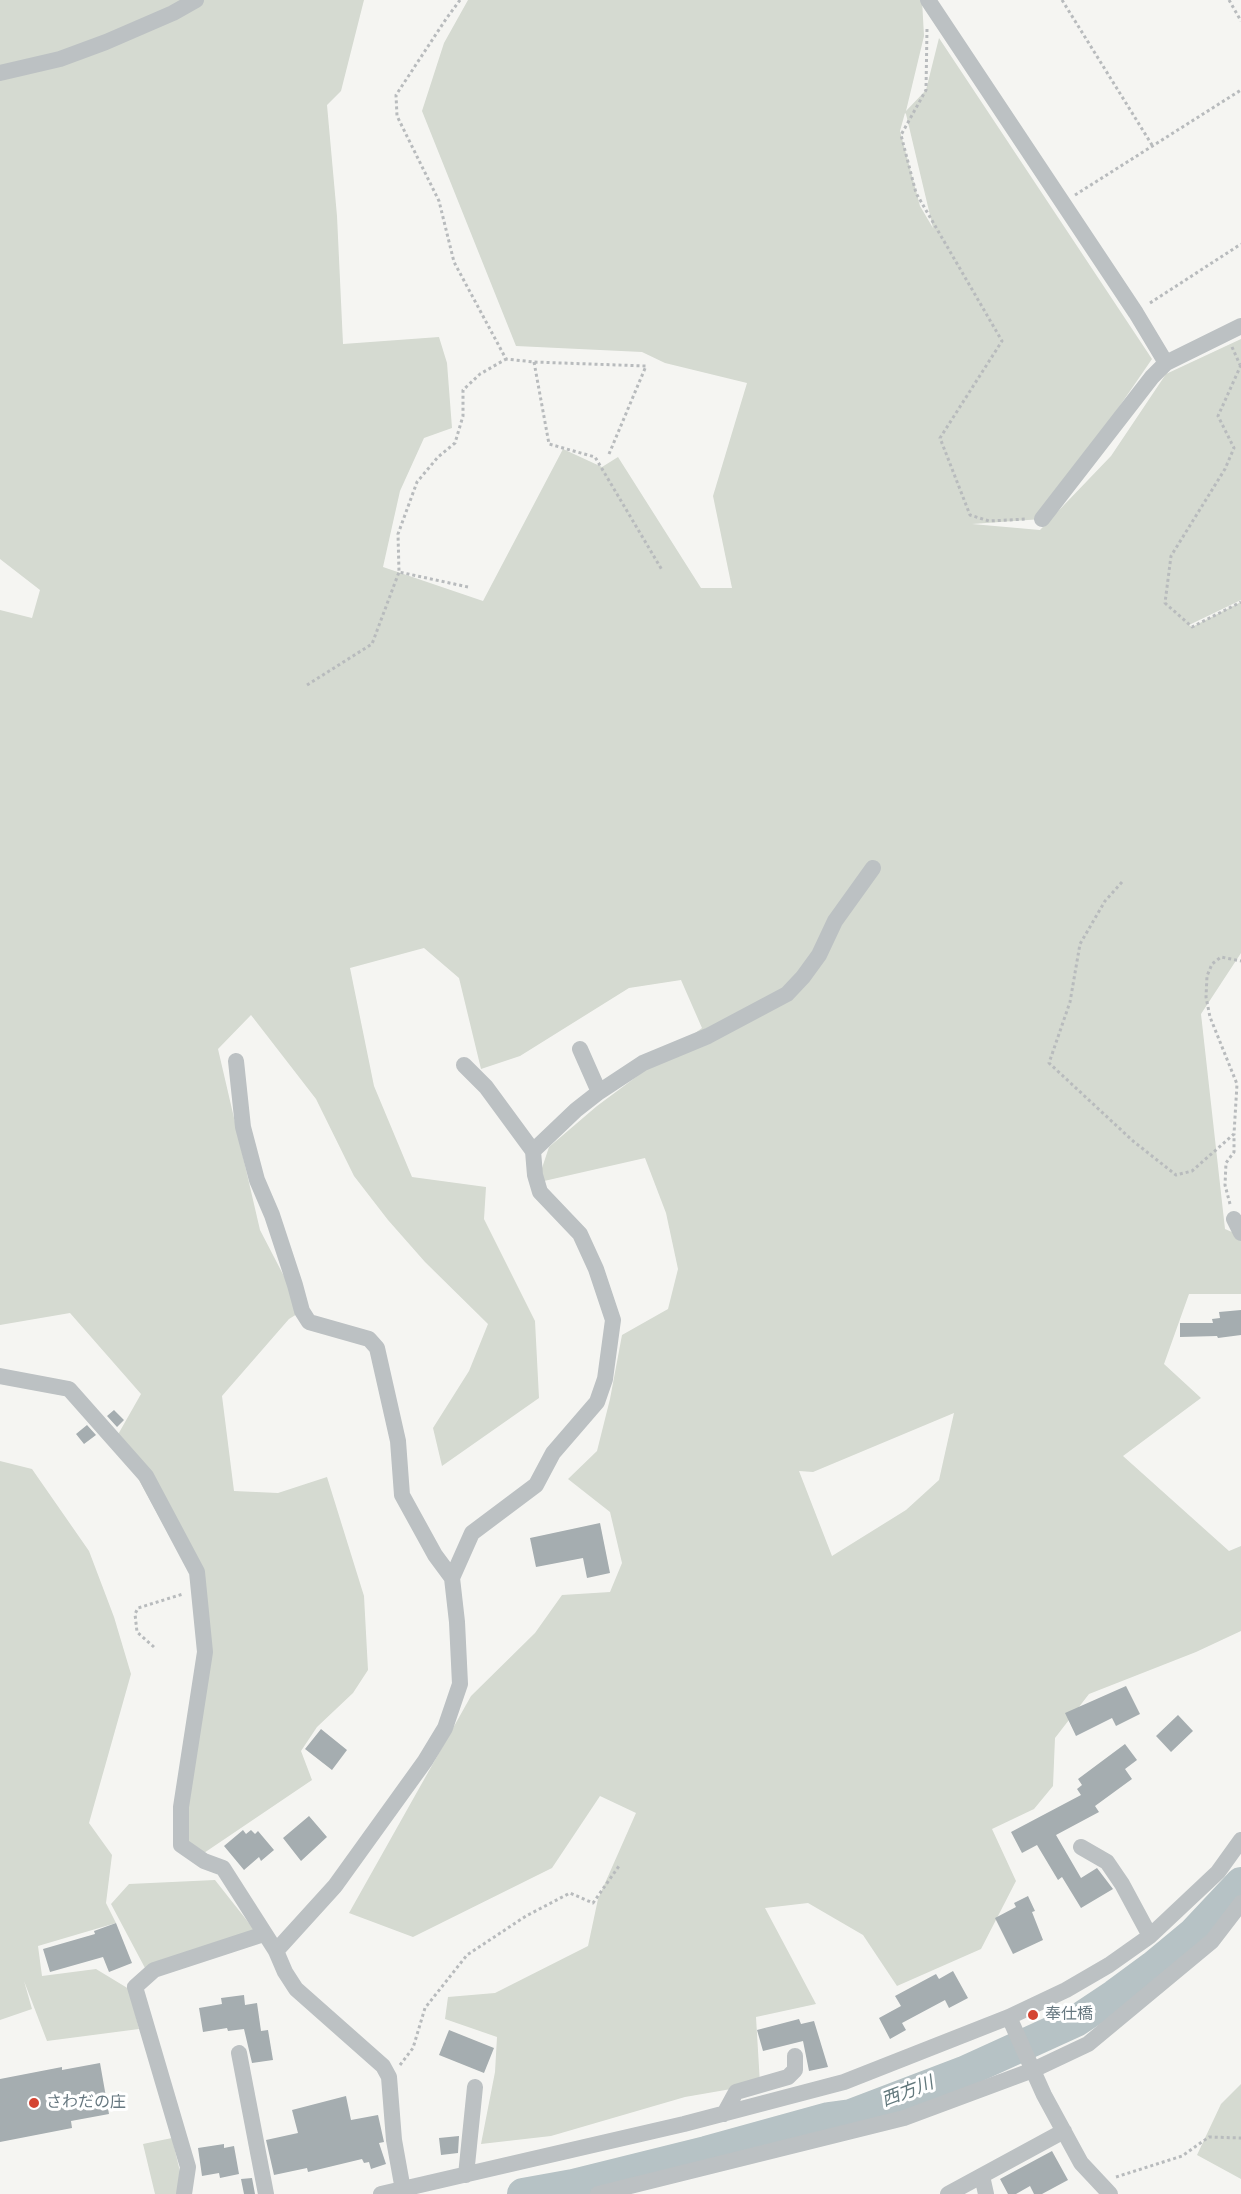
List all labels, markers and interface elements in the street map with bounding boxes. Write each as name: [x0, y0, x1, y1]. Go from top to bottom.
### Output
place label: 奉仕橋: [1045, 2005, 1093, 2025]
marker: 奉仕橋: [1026, 2008, 1040, 2022]
water label: 西方川: [879, 2073, 937, 2113]
place label: さわだの庄: [46, 2093, 126, 2113]
marker: さわだの庄: [27, 2096, 41, 2110]

